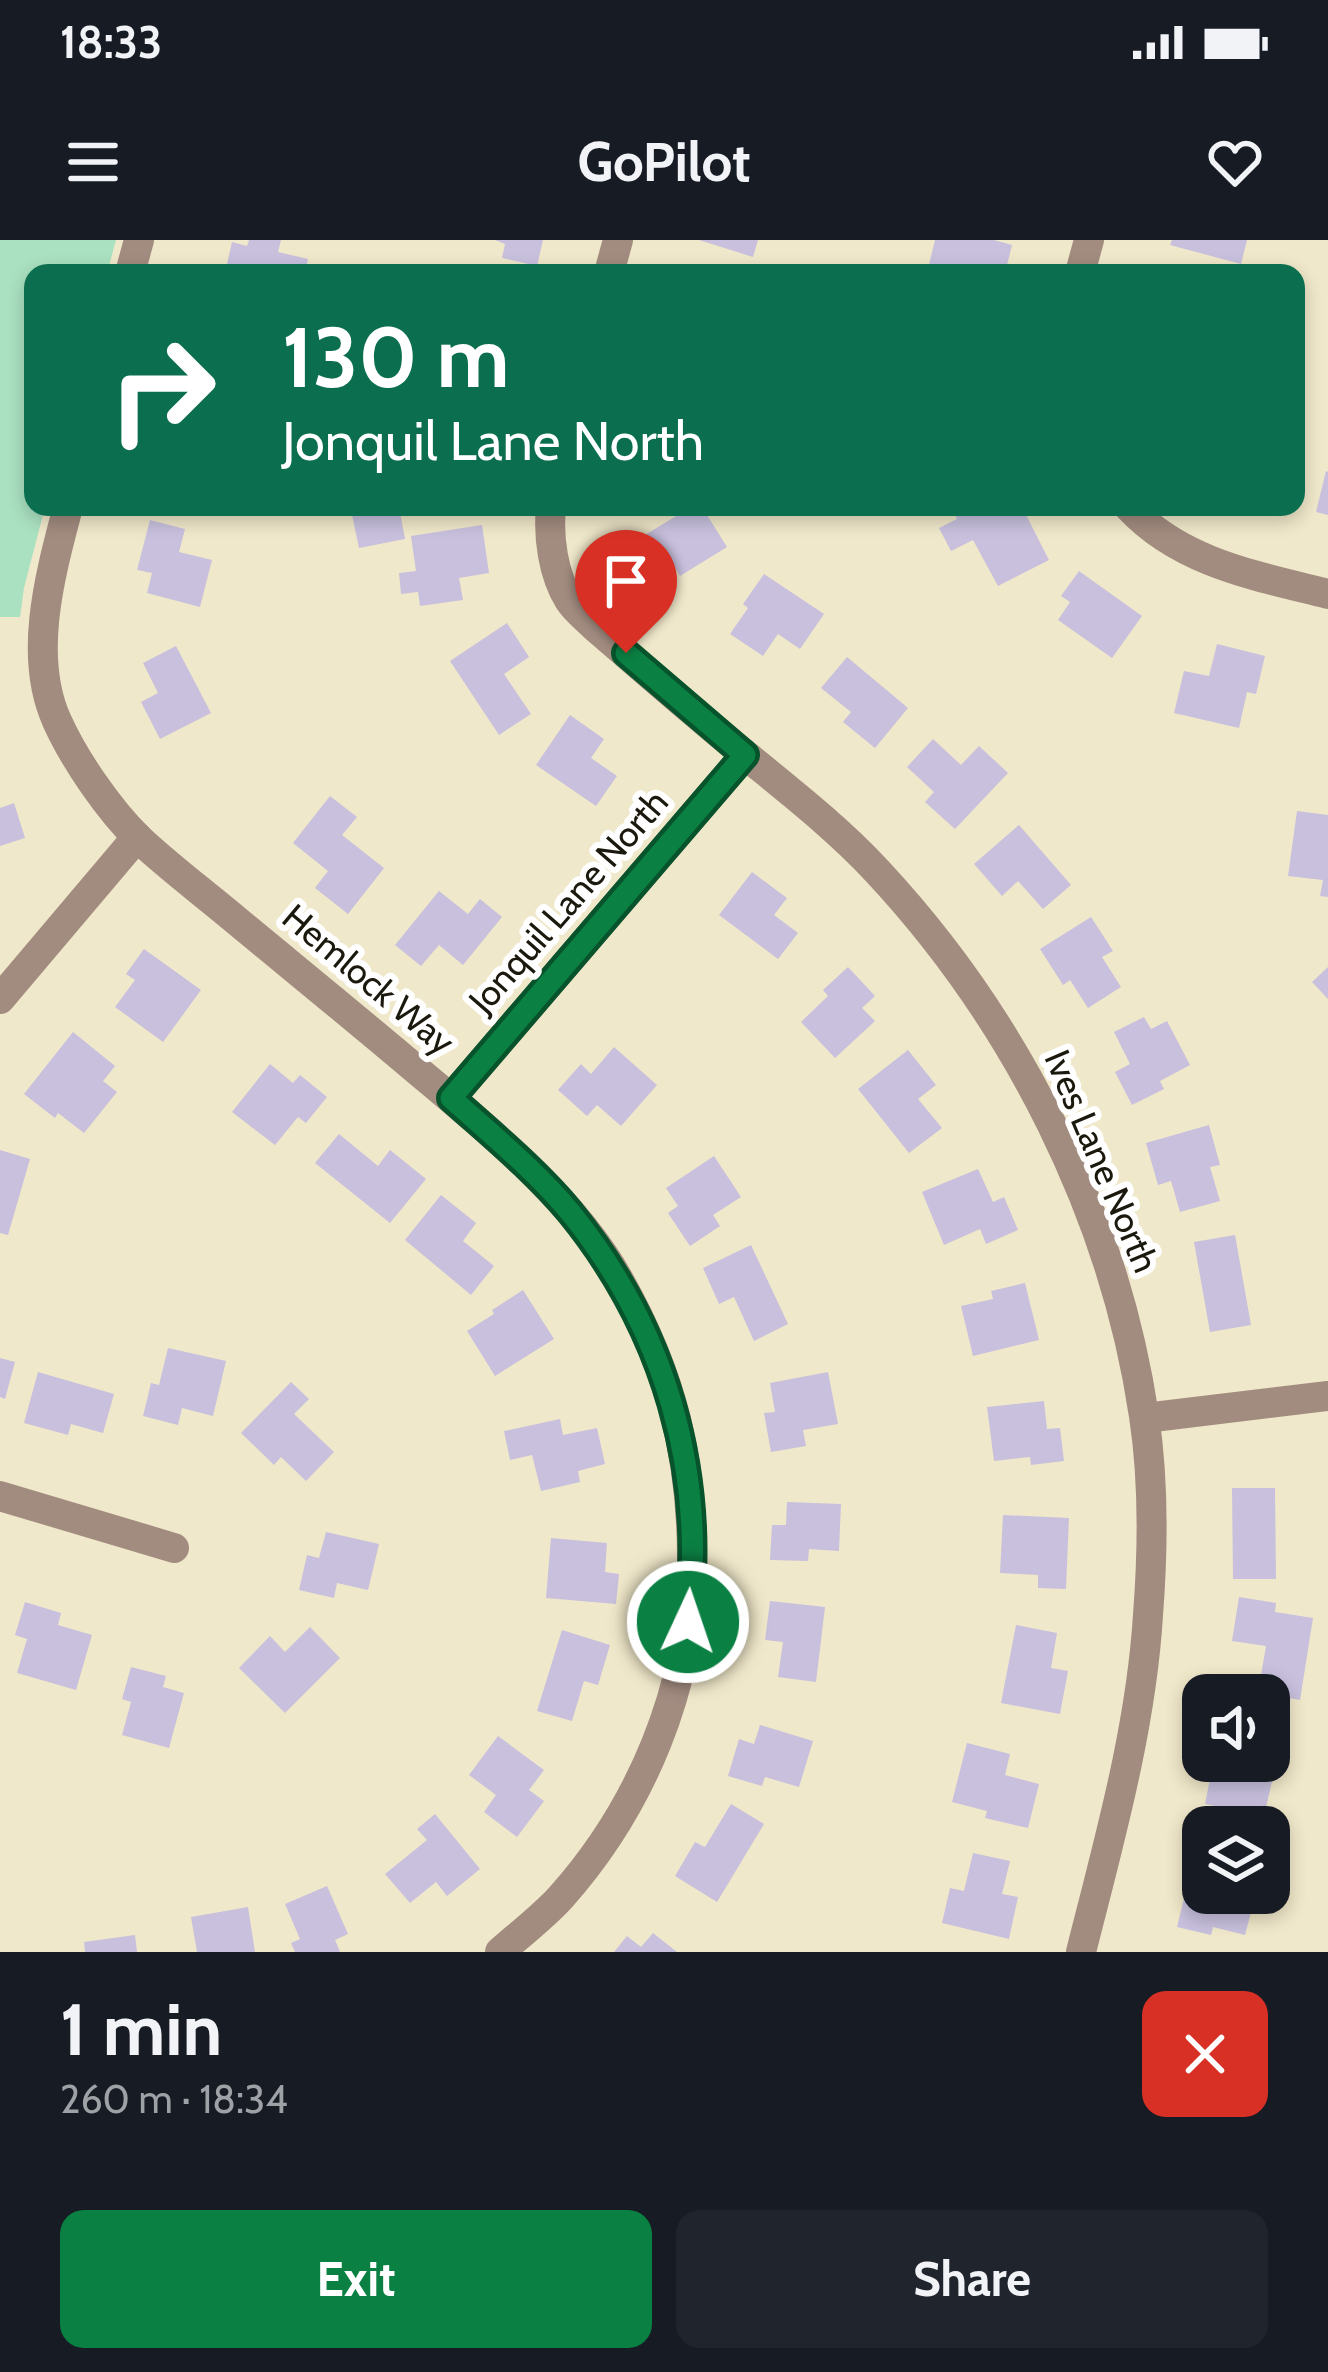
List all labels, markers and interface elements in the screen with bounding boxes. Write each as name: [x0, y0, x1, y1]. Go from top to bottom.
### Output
text: 18:33: [60, 15, 162, 69]
icon: menu: [60, 129, 126, 195]
text: GoPilot: [577, 129, 751, 195]
icon: heart: [1202, 129, 1268, 195]
text: 130 m: [282, 306, 509, 408]
icon: right: [84, 312, 240, 468]
text: Jonquil Lane North: [282, 408, 704, 474]
pin: [575, 530, 677, 653]
icon: arrive: [593, 548, 659, 614]
street label: Jonquil Lane North: [458, 780, 677, 1022]
street label: Hemlock Way: [274, 894, 464, 1064]
street label: Ives Lane North: [1035, 1043, 1169, 1279]
position arrow: [625, 1559, 751, 1685]
map controls: [1182, 1674, 1290, 1914]
button: sound: [1182, 1674, 1290, 1782]
button: layers: [1182, 1806, 1290, 1914]
text: 1 min: [60, 1986, 222, 2073]
button: close: [1142, 1991, 1268, 2117]
text: 260 m · 18:34: [60, 2075, 288, 2123]
button: Exit: [60, 2210, 652, 2348]
button: Share: [676, 2210, 1268, 2348]

